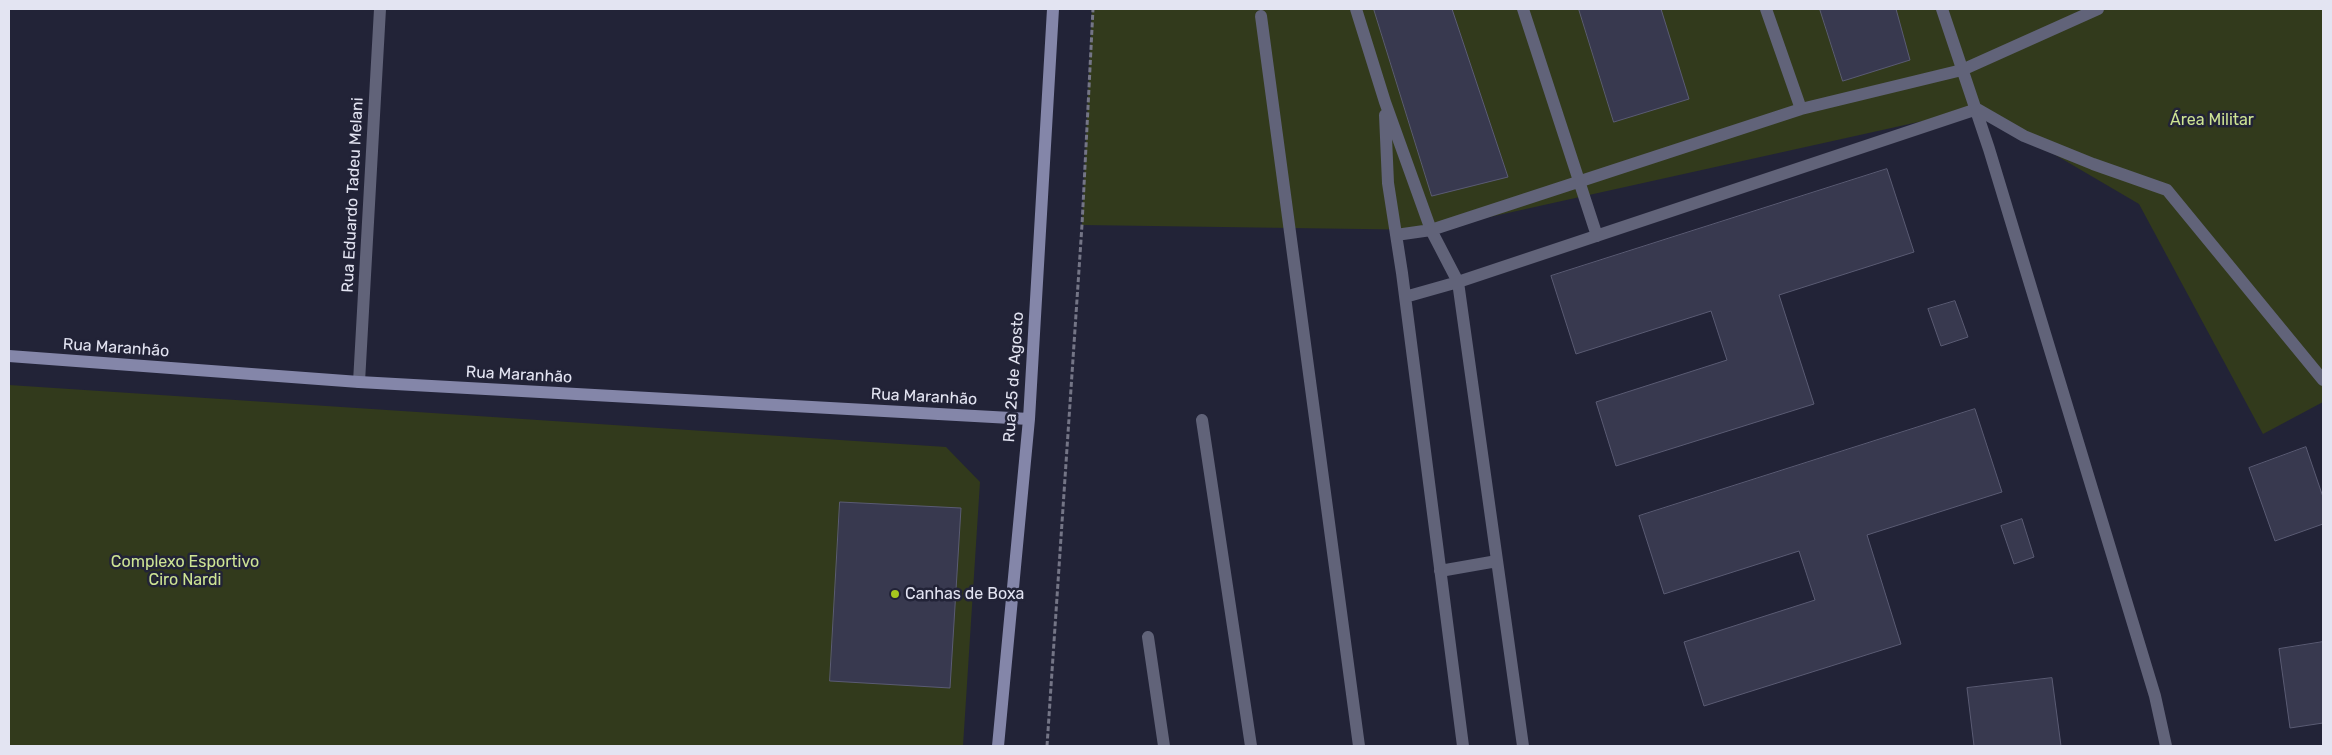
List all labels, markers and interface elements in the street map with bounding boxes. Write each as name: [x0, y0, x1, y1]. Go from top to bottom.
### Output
street label: Rua Eduardo Tadeu Melani: [338, 97, 368, 293]
park label: Área Militar: [2170, 110, 2254, 130]
street label: Rua 25 de Agosto: [1000, 311, 1028, 443]
street label: Rua Maranhão: [62, 335, 170, 361]
street label: Rua Maranhão: [465, 363, 573, 387]
street label: Rua Maranhão: [870, 385, 978, 409]
park label: Complexo Esportivo Ciro Nardi: [111, 552, 259, 590]
place label: Canhas de Boxa: [905, 584, 1024, 604]
marker: Canhas de Boxa: [889, 588, 901, 600]

